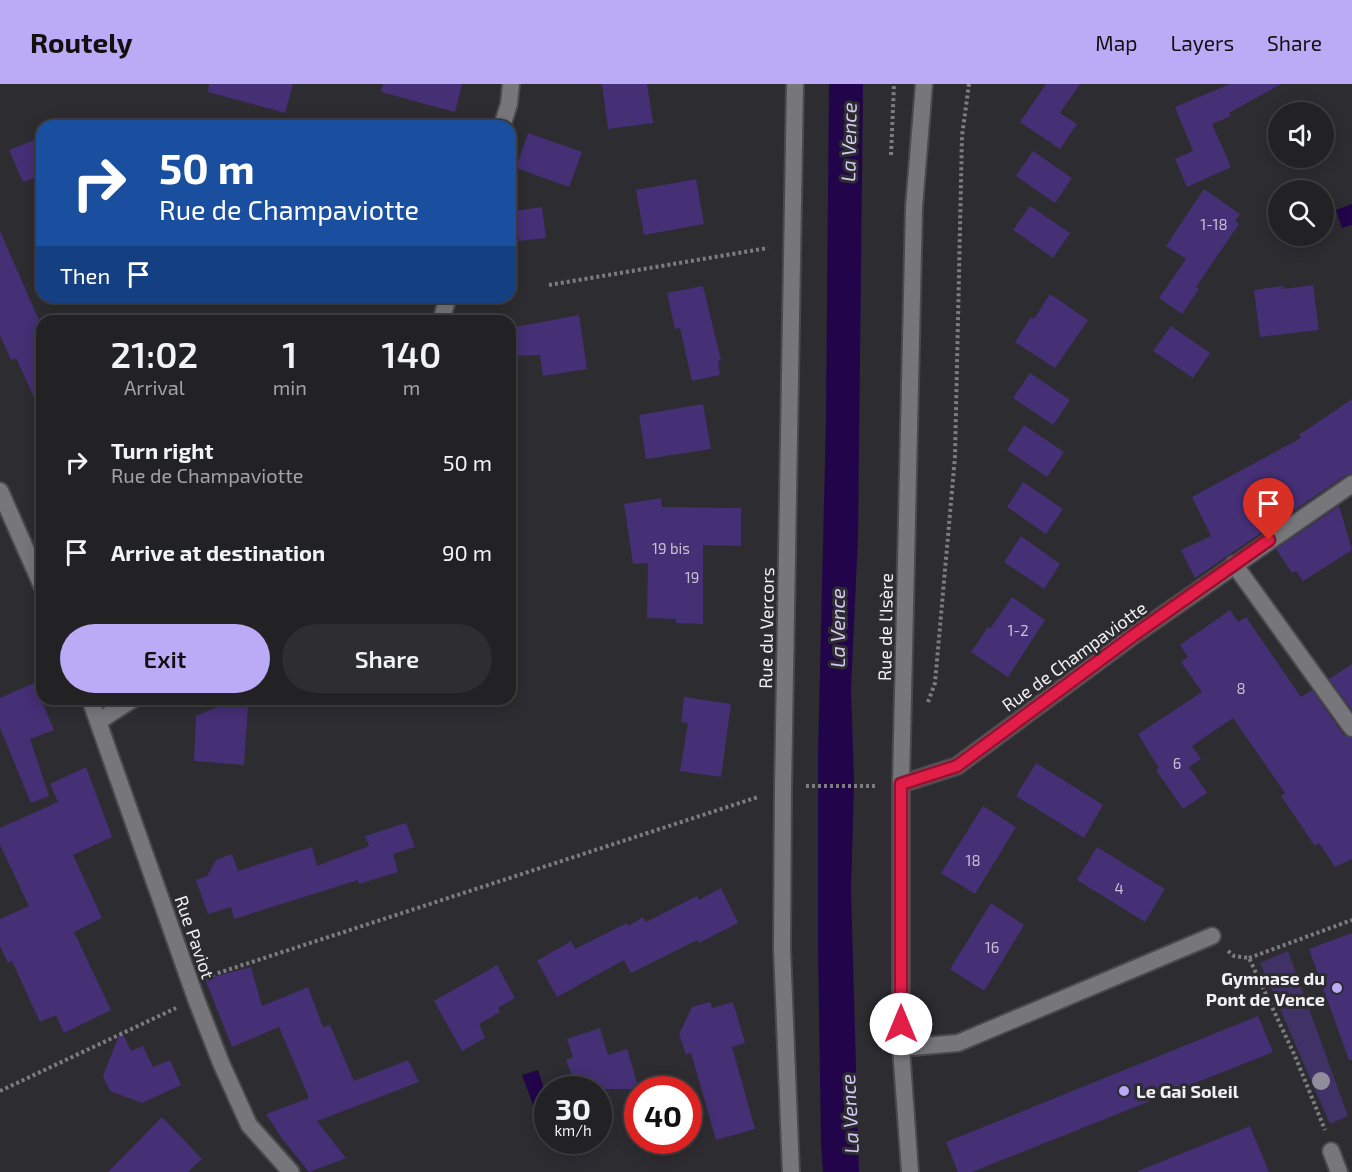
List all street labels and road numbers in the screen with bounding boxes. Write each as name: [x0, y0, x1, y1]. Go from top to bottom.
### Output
street label: Rue du Vercors: [754, 567, 778, 689]
street label: Rue de l'Isère: [873, 573, 897, 681]
street label: Rue de Champaviotte: [997, 596, 1151, 716]
street label: Rue Paviot: [171, 892, 220, 982]

